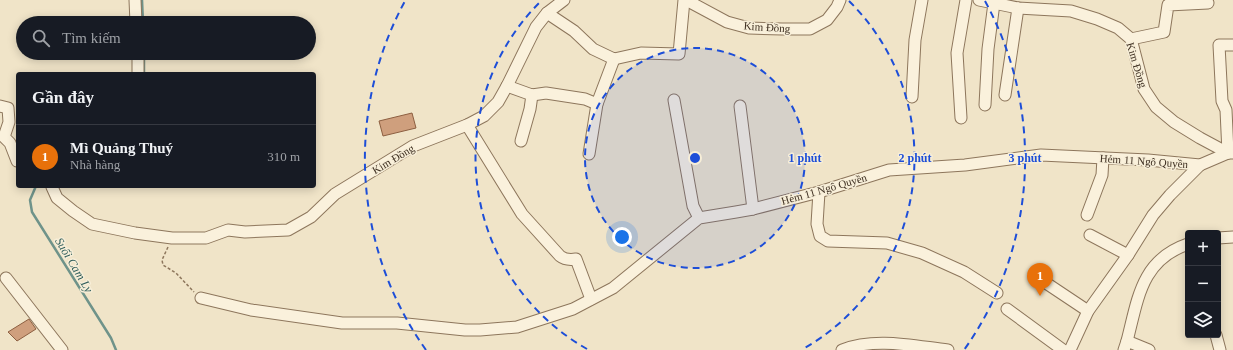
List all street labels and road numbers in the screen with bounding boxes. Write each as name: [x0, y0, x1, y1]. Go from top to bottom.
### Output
street label: Kim Đồng: [743, 19, 791, 35]
street label: Kim Đồng: [1124, 41, 1150, 90]
street label: Kim Đồng: [370, 142, 417, 176]
street label: Hẻm 11 Ngô Quyền: [1099, 152, 1189, 170]
street label: Hẻm 11 Ngô Quyền: [780, 171, 869, 207]

